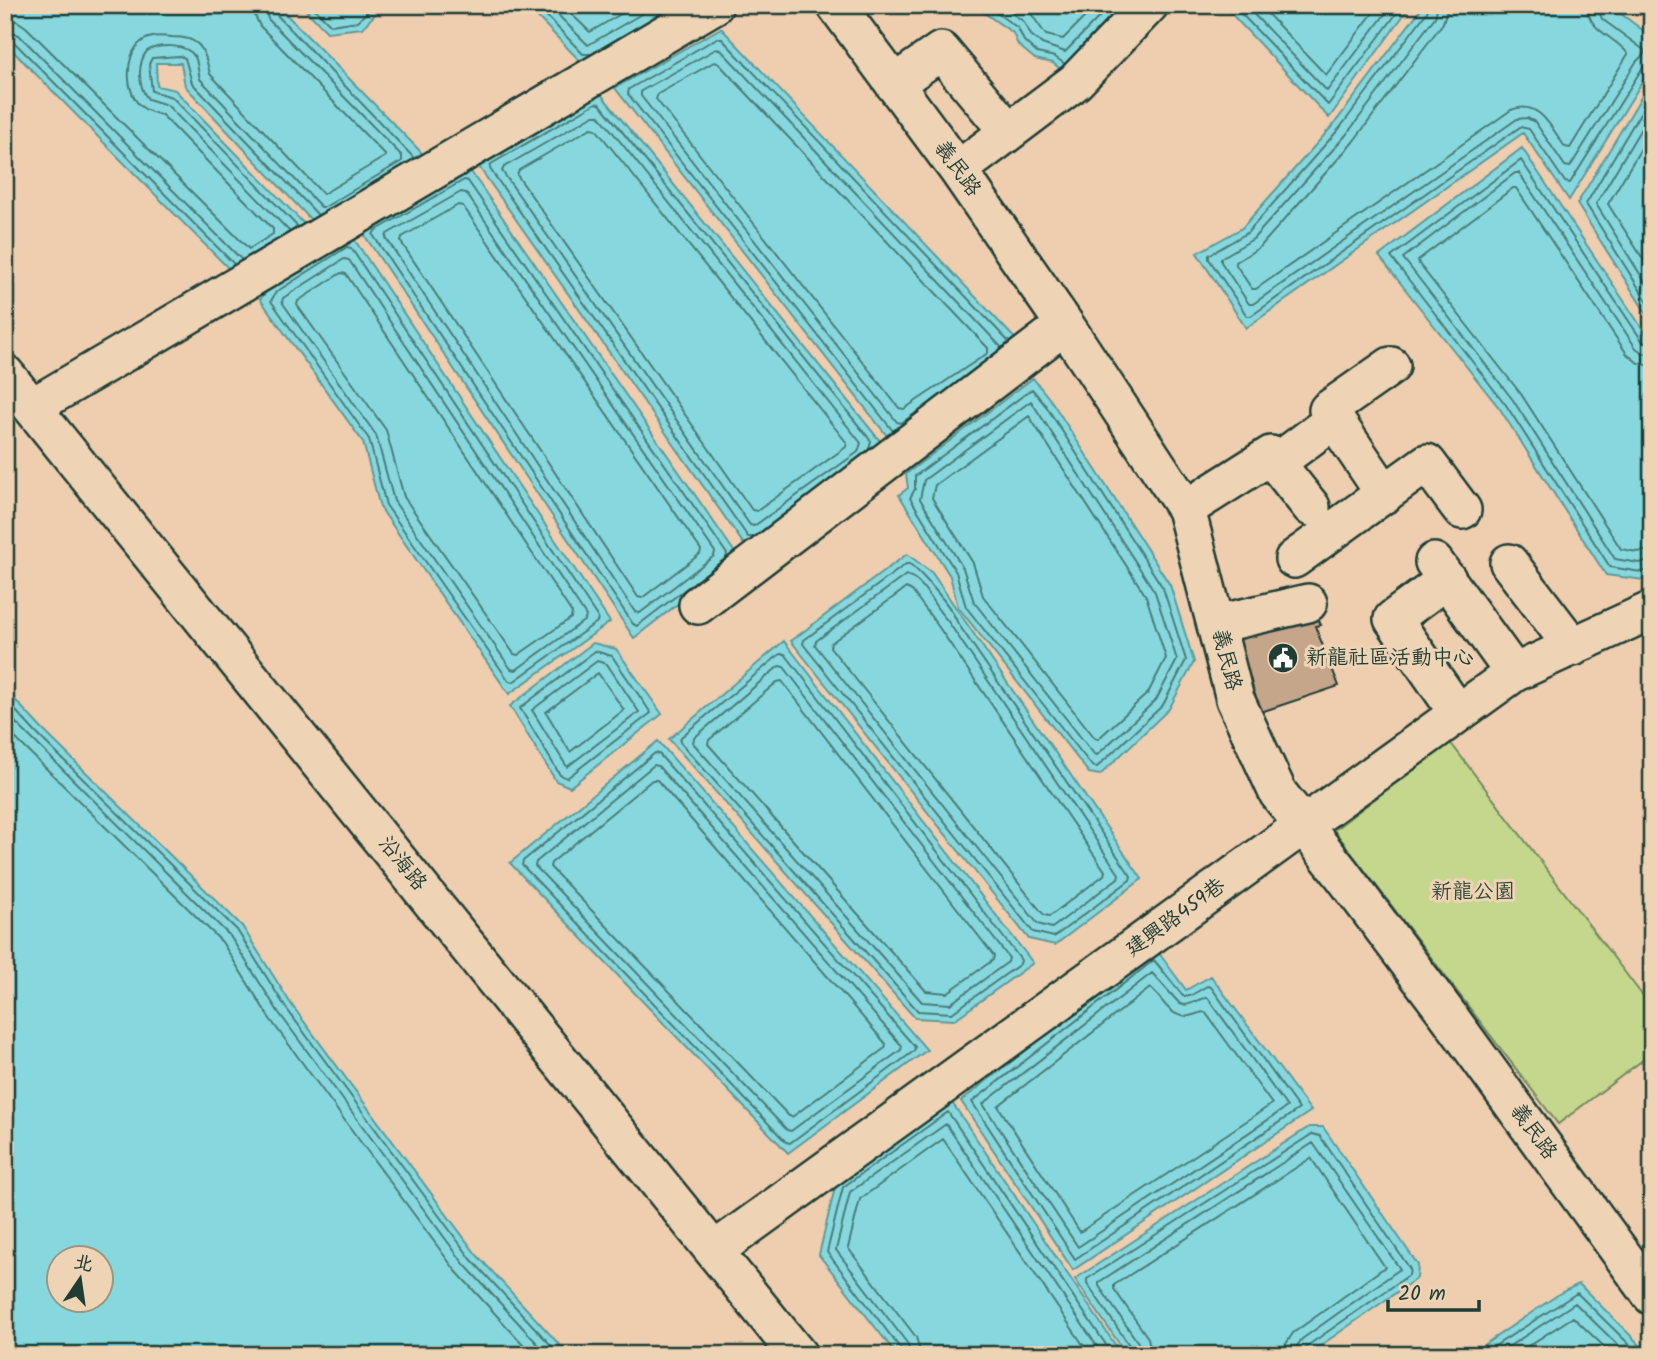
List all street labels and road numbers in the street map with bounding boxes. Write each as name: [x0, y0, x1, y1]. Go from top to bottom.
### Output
street label: 義民路: [925, 134, 989, 204]
street label: 義民路: [1202, 625, 1250, 695]
street label: 沿海路: [369, 829, 435, 899]
street label: 建興路459巷: [1119, 870, 1233, 966]
street label: 義民路: [1501, 1097, 1565, 1167]

